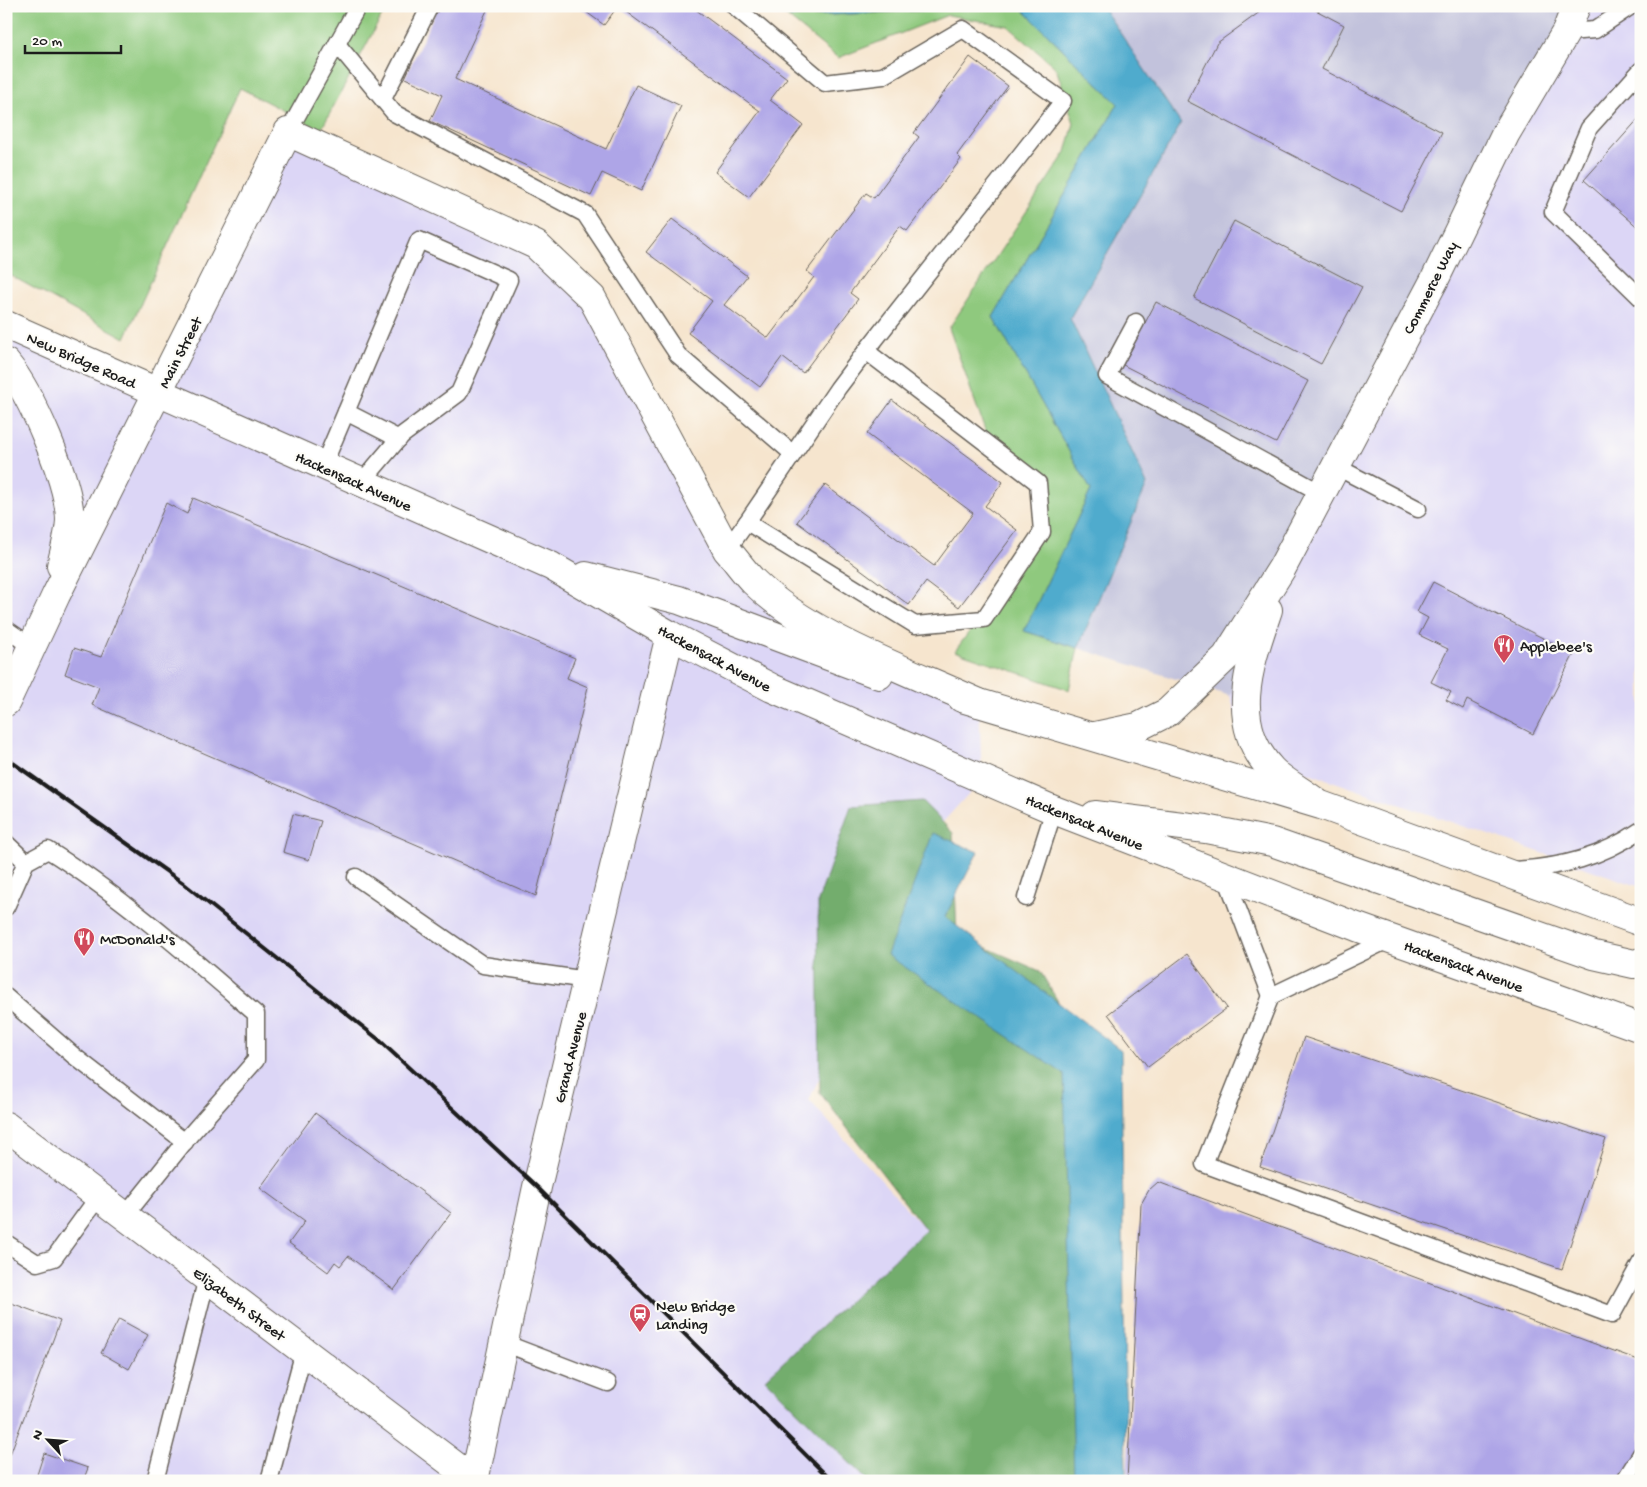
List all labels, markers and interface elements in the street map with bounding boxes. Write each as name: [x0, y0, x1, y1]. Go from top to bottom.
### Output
scale bar: [25, 22, 121, 54]
text: 20 m: [32, 33, 62, 51]
street label: Commerce Way: [1401, 239, 1464, 338]
street label: Main Street: [156, 313, 209, 392]
street label: New Bridge Road: [23, 330, 140, 395]
street label: Hackensack Avenue: [291, 449, 415, 518]
street label: Hackensack Avenue: [653, 622, 774, 698]
restaurant icon: Applebee's: [1492, 633, 1516, 664]
place label: Applebee's: [1520, 639, 1593, 658]
street label: Hackensack Avenue: [1022, 792, 1146, 857]
restaurant icon: McDonald's: [72, 926, 96, 957]
place label: McDonald's: [100, 932, 176, 951]
street label: Hackensack Avenue: [1400, 938, 1526, 999]
street label: Grand Avenue: [552, 1009, 593, 1106]
street label: Elizabeth Street: [188, 1265, 289, 1348]
place label: New Bridge Landing: [656, 1299, 736, 1336]
station icon: New Bridge Landing: [628, 1302, 652, 1333]
north arrow: [22, 1414, 72, 1464]
text: N: [29, 1428, 48, 1443]

